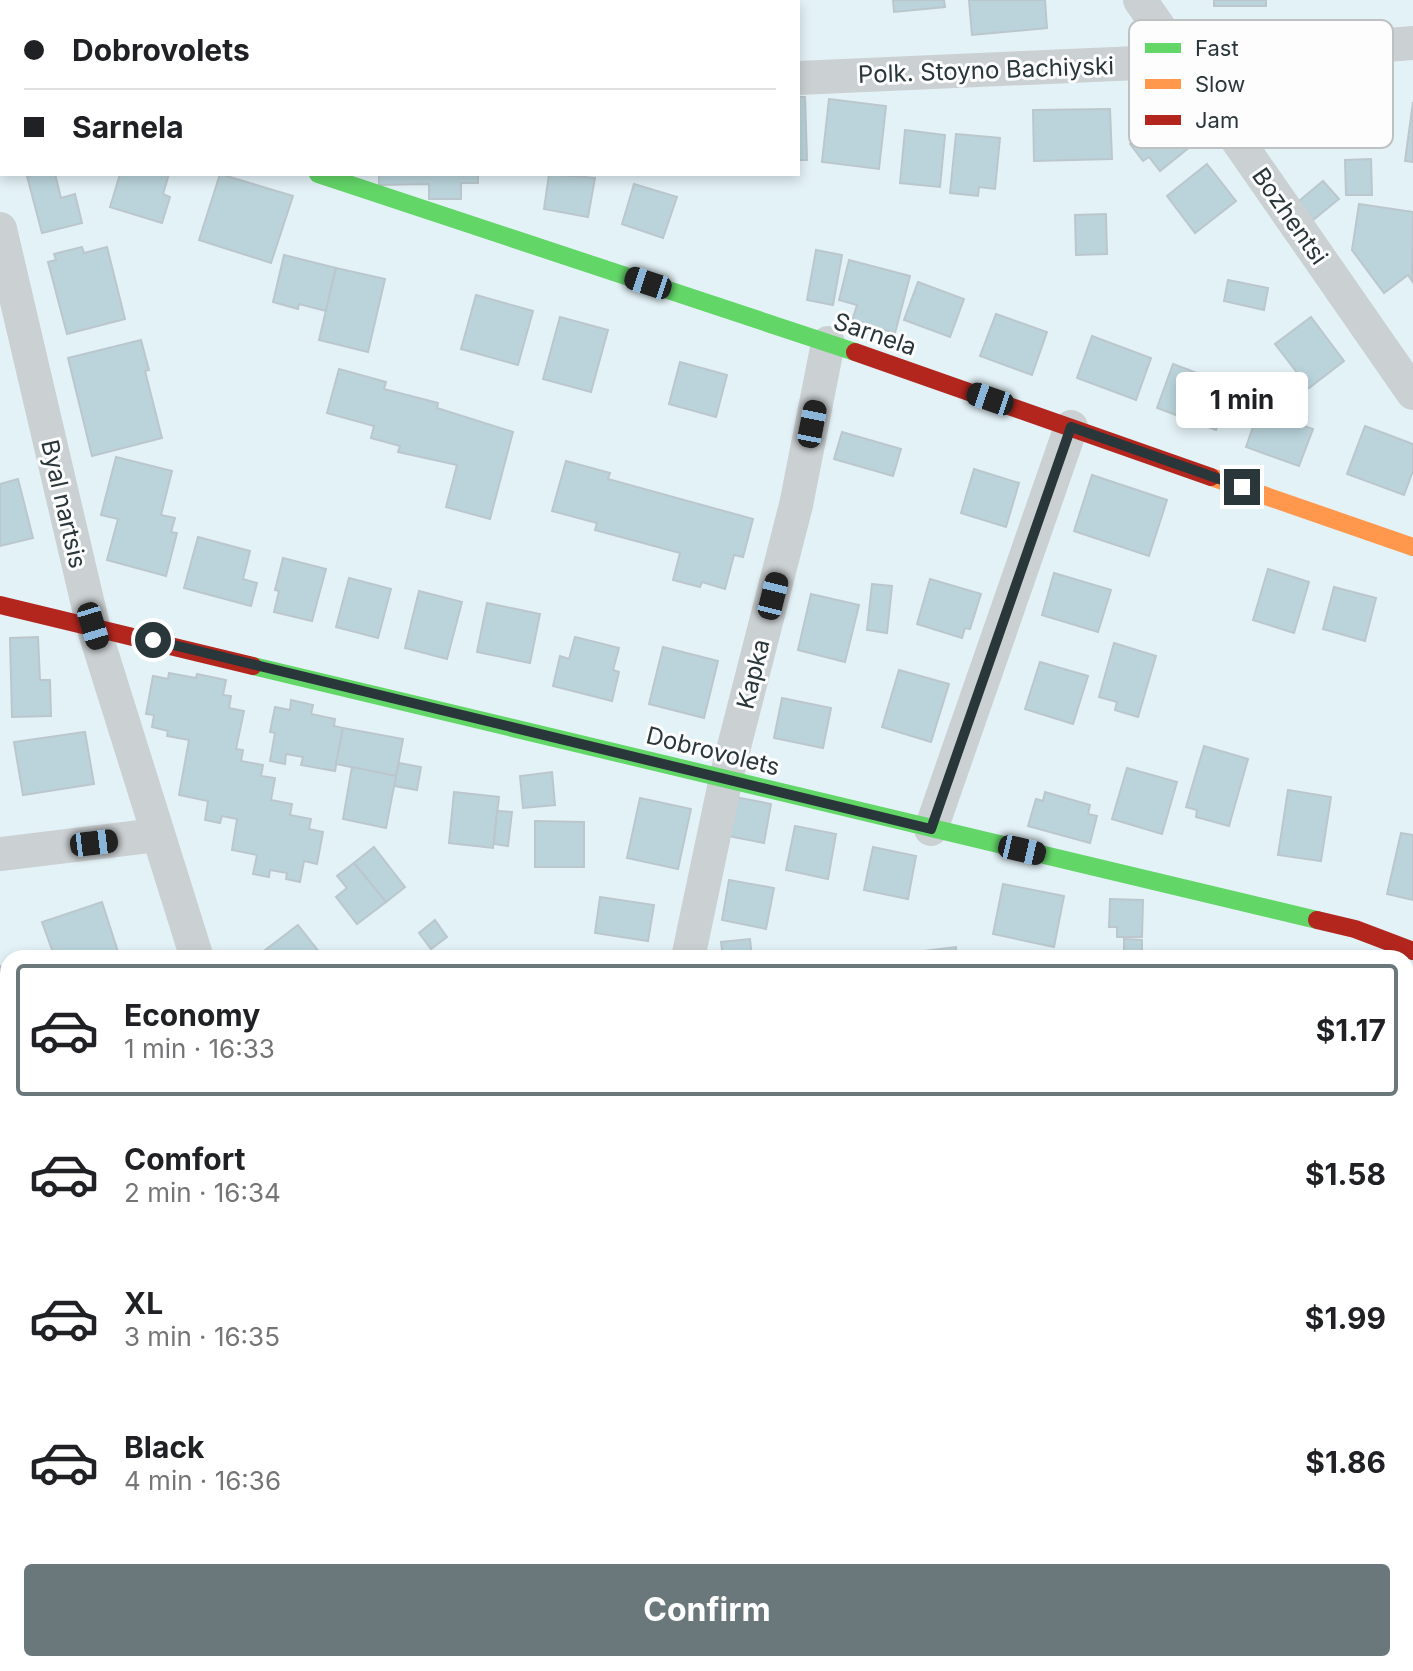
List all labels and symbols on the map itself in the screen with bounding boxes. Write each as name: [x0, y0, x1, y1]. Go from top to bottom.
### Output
legend: [1129, 20, 1393, 148]
text: Fast: [1195, 35, 1239, 61]
street label: Polk. Stoyno Bachiyski: [858, 51, 1114, 89]
text: Slow: [1195, 71, 1245, 97]
text: Jam: [1195, 107, 1239, 133]
street label: Bozhentsi: [1246, 162, 1334, 270]
car: [621, 264, 675, 302]
street label: Sarnela: [830, 306, 920, 362]
callout: 1 min: [1176, 371, 1308, 427]
car: [963, 380, 1017, 418]
car: [796, 398, 828, 450]
street label: Byal nartsis: [35, 437, 93, 571]
route end: [1224, 469, 1260, 505]
car: [756, 570, 790, 622]
car: [75, 600, 111, 652]
route start: [135, 622, 171, 658]
street label: Kapka: [730, 636, 776, 712]
street label: Dobrovolets: [643, 720, 783, 782]
car: [69, 828, 119, 858]
car: [996, 833, 1048, 867]

